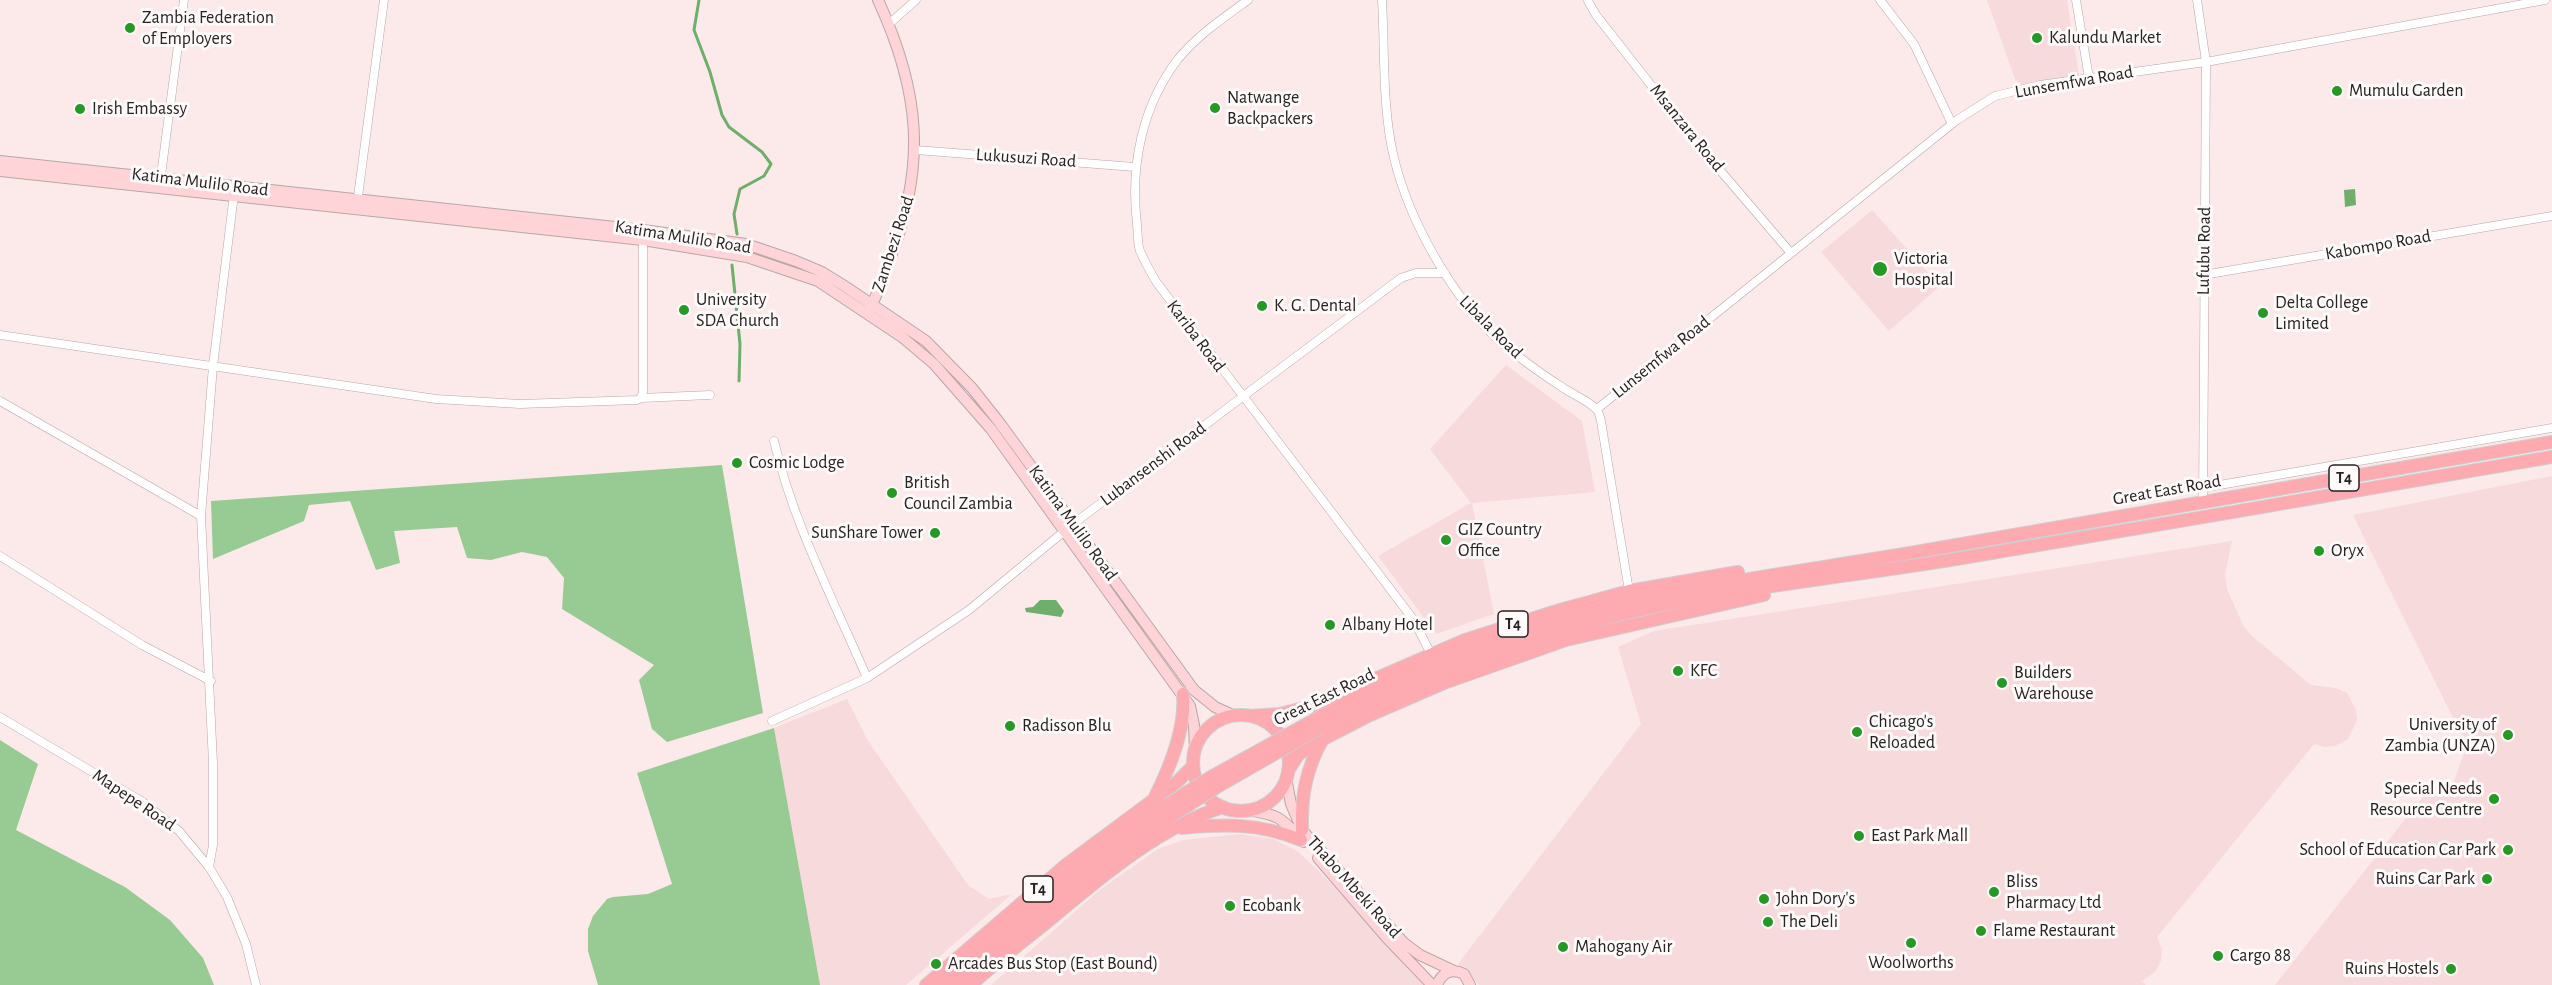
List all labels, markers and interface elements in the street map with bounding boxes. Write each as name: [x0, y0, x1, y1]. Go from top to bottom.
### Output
place label: Zambia Federation of Employers: [142, 7, 274, 50]
marker: Zambia Federation of Employers: [123, 21, 137, 35]
place label: Kalundu Market: [2049, 27, 2161, 49]
marker: Kalundu Market: [2030, 31, 2044, 45]
street label: Lunsemfwa Road: [2013, 61, 2135, 103]
street label: Msanzara Road: [1645, 80, 1729, 176]
place label: Mumulu Garden: [2349, 80, 2463, 102]
marker: Mumulu Garden: [2330, 84, 2344, 98]
place label: Natwange Backpackers: [1227, 87, 1313, 130]
place label: Irish Embassy: [92, 98, 187, 120]
marker: Natwange Backpackers: [1208, 101, 1222, 115]
marker: Irish Embassy: [73, 102, 87, 116]
street label: Lukusuzi Road: [975, 144, 1077, 172]
street label: Katima Mulilo Road: [130, 163, 270, 201]
street label: Zambezi Road: [867, 193, 919, 295]
street label: Lufubu Road: [2192, 207, 2216, 295]
street label: Katima Mulilo Road: [613, 216, 753, 258]
street label: Kabompo Road: [2323, 225, 2433, 265]
place label: Victoria Hospital: [1894, 248, 1953, 290]
marker: Victoria Hospital: [1871, 260, 1889, 278]
place label: University SDA Church: [696, 289, 779, 332]
street label: Libala Road: [1455, 291, 1527, 363]
place label: Delta College Limited: [2275, 292, 2368, 334]
place label: K. G. Dental: [1274, 295, 1357, 317]
street label: Kariba Road: [1162, 296, 1230, 376]
marker: K. G. Dental: [1255, 299, 1269, 313]
marker: University SDA Church: [677, 303, 691, 317]
marker: Delta College Limited: [2256, 306, 2270, 320]
street label: Lunsemfwa Road: [1608, 311, 1714, 403]
street label: Lubansenshi Road: [1096, 417, 1210, 511]
place label: Cosmic Lodge: [749, 452, 845, 474]
marker: Cosmic Lodge: [730, 456, 744, 470]
street label: Katima Mulilo Road: [1024, 461, 1122, 585]
road number: T4: [2329, 465, 2359, 491]
street label: Great East Road: [2111, 470, 2223, 510]
place label: British Council Zambia: [904, 472, 1013, 514]
marker: British Council Zambia: [885, 486, 899, 500]
place label: GIZ Country Office: [1458, 519, 1542, 562]
place label: SunShare Tower: [811, 522, 923, 544]
marker: SunShare Tower: [928, 526, 942, 540]
marker: GIZ Country Office: [1439, 533, 1453, 547]
place label: Oryx: [2331, 540, 2364, 562]
marker: Oryx: [2312, 544, 2326, 558]
road number: T4: [1498, 611, 1528, 637]
place label: Albany Hotel: [1342, 614, 1433, 636]
marker: Albany Hotel: [1323, 618, 1337, 632]
place label: KFC: [1690, 660, 1717, 682]
place label: Builders Warehouse: [2014, 662, 2094, 704]
street label: Great East Road: [1270, 663, 1378, 731]
marker: KFC: [1671, 664, 1685, 678]
marker: Builders Warehouse: [1995, 676, 2009, 690]
place label: Chicago's Reloaded: [1869, 711, 1935, 754]
place label: University of Zambia (UNZA): [2385, 714, 2496, 756]
place label: Radisson Blu: [1022, 715, 1111, 737]
marker: Radisson Blu: [1003, 719, 1017, 733]
marker: Chicago's Reloaded: [1850, 725, 1864, 739]
marker: University of Zambia (UNZA): [2501, 728, 2515, 742]
street label: Mapepe Road: [88, 764, 180, 836]
place label: Special Needs Resource Centre: [2369, 778, 2482, 820]
marker: Special Needs Resource Centre: [2487, 792, 2501, 806]
place label: East Park Mall: [1871, 825, 1968, 847]
marker: East Park Mall: [1852, 829, 1866, 843]
street label: Thabo Mbeki Road: [1302, 831, 1406, 943]
place label: School of Education Car Park: [2299, 839, 2496, 861]
marker: School of Education Car Park: [2501, 843, 2515, 857]
place label: Ruins Car Park: [2376, 868, 2475, 890]
place label: Bliss Pharmacy Ltd: [2006, 871, 2101, 914]
marker: Ruins Car Park: [2480, 872, 2494, 886]
road number: T4: [1023, 876, 1053, 902]
marker: Bliss Pharmacy Ltd: [1987, 885, 2001, 899]
place label: John Dory's: [1776, 888, 1855, 910]
marker: John Dory's: [1757, 892, 1771, 906]
place label: Ecobank: [1242, 895, 1301, 917]
marker: Ecobank: [1223, 899, 1237, 913]
place label: The Deli: [1780, 911, 1838, 933]
marker: The Deli: [1761, 915, 1775, 929]
place label: Flame Restaurant: [1993, 920, 2115, 942]
marker: Flame Restaurant: [1974, 924, 1988, 938]
place label: Mahogany Air: [1575, 936, 1672, 958]
marker: Woolworths: [1904, 936, 1918, 950]
marker: Mahogany Air: [1556, 940, 1570, 954]
place label: Cargo 88: [2230, 945, 2291, 967]
marker: Cargo 88: [2211, 949, 2225, 963]
place label: Woolworths: [1868, 952, 1954, 974]
place label: Arcades Bus Stop (East Bound): [948, 953, 1158, 975]
marker: Arcades Bus Stop (East Bound): [929, 957, 943, 971]
place label: Ruins Hostels: [2345, 958, 2439, 980]
marker: Ruins Hostels: [2444, 962, 2458, 976]

